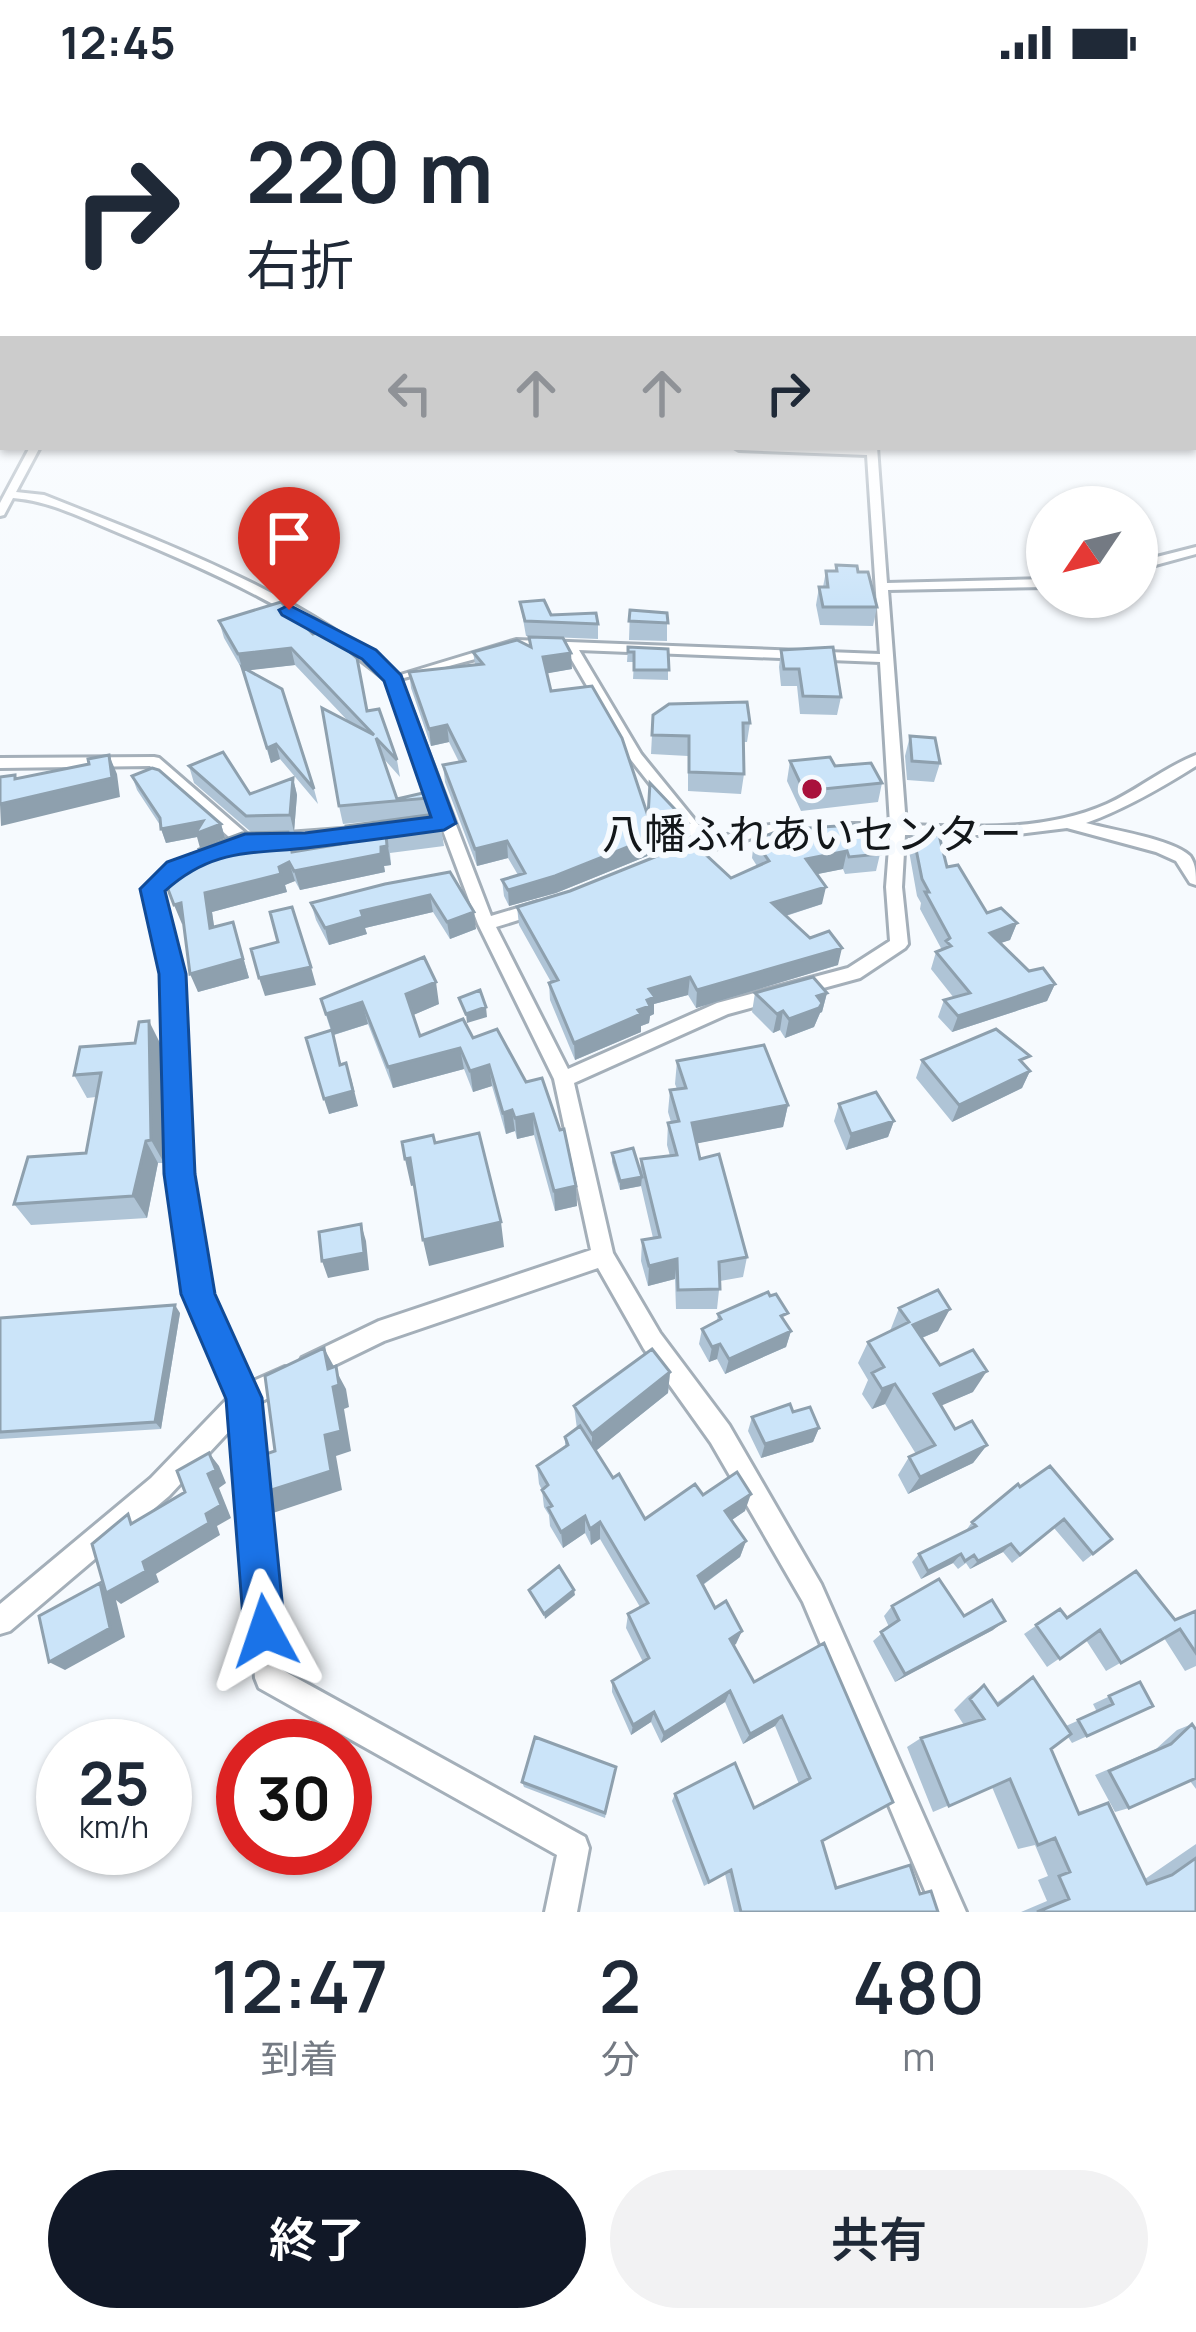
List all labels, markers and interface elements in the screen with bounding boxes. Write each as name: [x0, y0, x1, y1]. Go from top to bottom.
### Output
text: 12:45: [60, 11, 176, 73]
text: 220 m: [246, 113, 494, 228]
icon: right: [48, 132, 204, 288]
text: 右折: [246, 227, 354, 301]
icon: left: [377, 360, 443, 426]
icon: ahead: [503, 360, 569, 426]
icon: ahead: [629, 360, 695, 426]
icon: right: [755, 360, 821, 426]
north arrow: [1026, 486, 1158, 618]
map controls: [1026, 486, 1158, 618]
pin: [238, 487, 340, 610]
icon: arrive: [256, 505, 322, 571]
marker: 八幡ふれあいセンター: [799, 776, 825, 802]
place label: 八幡ふれあいセンター: [602, 804, 1022, 862]
position arrow: [202, 1568, 328, 1694]
speed limit sign: 30: [216, 1719, 372, 1875]
text: 25: [79, 1741, 149, 1823]
text: km/h: [79, 1806, 149, 1847]
text: 12:47: [211, 1936, 388, 2035]
text: 2: [599, 1936, 641, 2035]
text: 480: [852, 1937, 985, 2036]
text: m: [902, 2029, 935, 2083]
text: 到着: [261, 2031, 339, 2085]
text: 分: [601, 2031, 640, 2085]
button: 終了: [48, 2170, 586, 2308]
button: 共有: [610, 2170, 1148, 2308]

